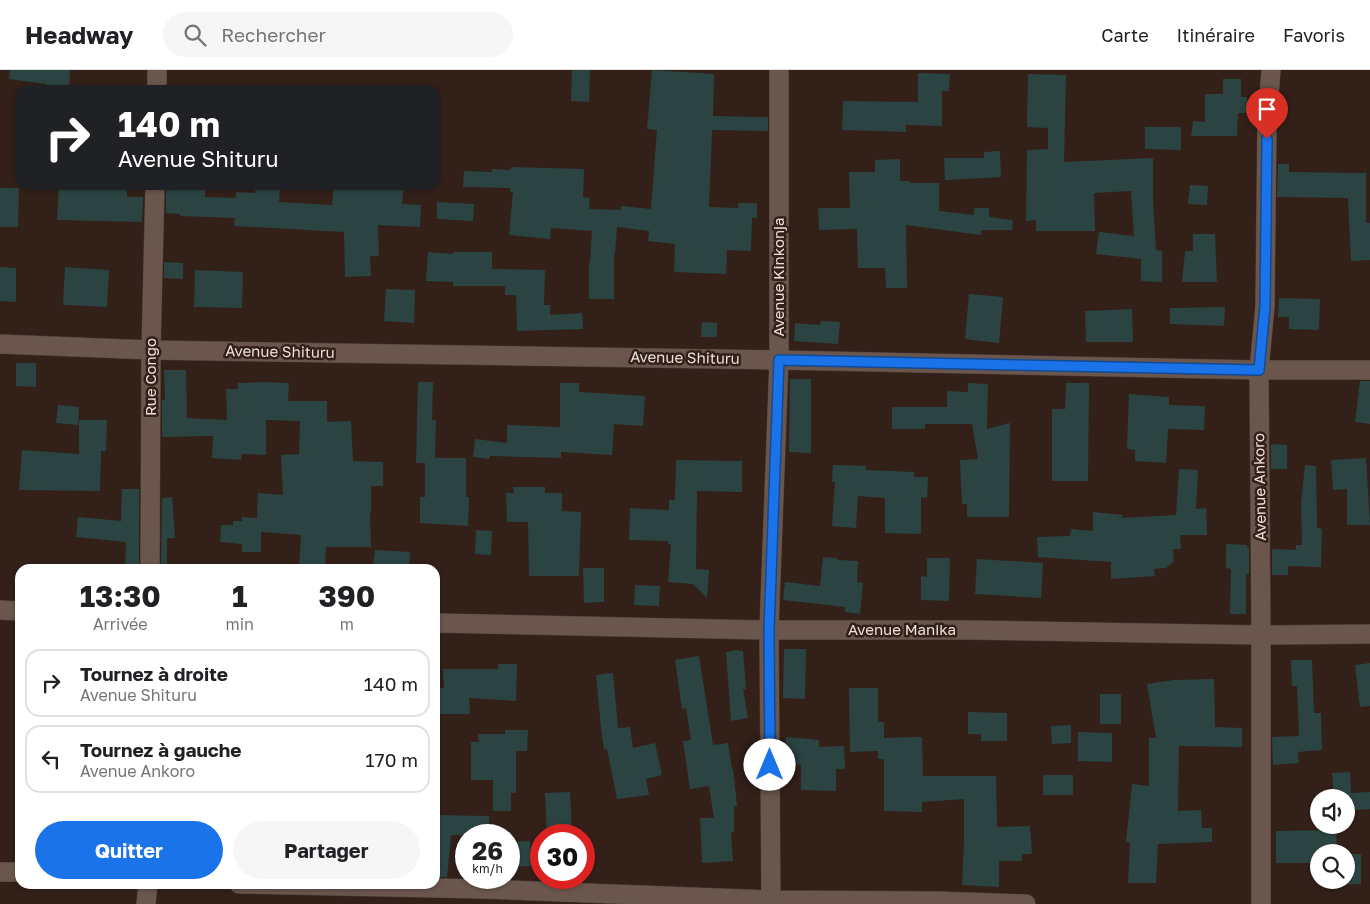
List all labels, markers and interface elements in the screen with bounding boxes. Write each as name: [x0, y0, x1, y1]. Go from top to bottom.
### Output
search box: [163, 12, 513, 57]
text: Headway: [25, 20, 133, 49]
icon: search: [181, 21, 209, 49]
text: Rechercher: [221, 23, 326, 46]
text: Carte: [1101, 24, 1149, 46]
text: Itinéraire: [1177, 24, 1255, 46]
text: Favoris: [1283, 24, 1345, 46]
pin: [1246, 88, 1288, 139]
icon: arrive: [1253, 95, 1281, 123]
text: 140 m: [118, 103, 220, 145]
icon: right: [35, 105, 100, 170]
text: Avenue Shituru: [118, 145, 279, 172]
street label: Avenue Kinkonja: [769, 217, 787, 337]
street label: Rue Congo: [141, 338, 159, 416]
street label: Avenue Shituru: [225, 341, 335, 361]
street label: Avenue Shituru: [630, 347, 740, 367]
street label: Avenue Ankoro: [1249, 433, 1269, 541]
text: 13:30: [80, 578, 161, 614]
text: 1: [232, 578, 247, 614]
text: 390: [318, 578, 375, 614]
text: Arrivée: [93, 614, 148, 634]
text: min: [226, 614, 254, 634]
text: m: [340, 614, 354, 634]
street label: Avenue Manika: [848, 620, 956, 638]
text: Tournez à droite: [80, 662, 228, 685]
icon: right: [37, 669, 65, 697]
text: 140 m: [364, 672, 418, 695]
text: Avenue Shituru: [80, 685, 197, 705]
text: Tournez à gauche: [80, 738, 241, 761]
position arrow: [743, 738, 795, 790]
icon: left: [37, 745, 65, 773]
text: 170 m: [365, 748, 418, 771]
text: Avenue Ankoro: [80, 761, 195, 781]
map controls: [1310, 789, 1355, 889]
button: sound: [1310, 789, 1355, 834]
button: Quitter: [35, 821, 223, 879]
button: Partager: [233, 821, 420, 879]
speed limit sign: 30: [530, 824, 595, 889]
text: 26: [472, 835, 503, 866]
button: search: [1310, 844, 1355, 889]
text: km/h: [472, 861, 503, 876]

